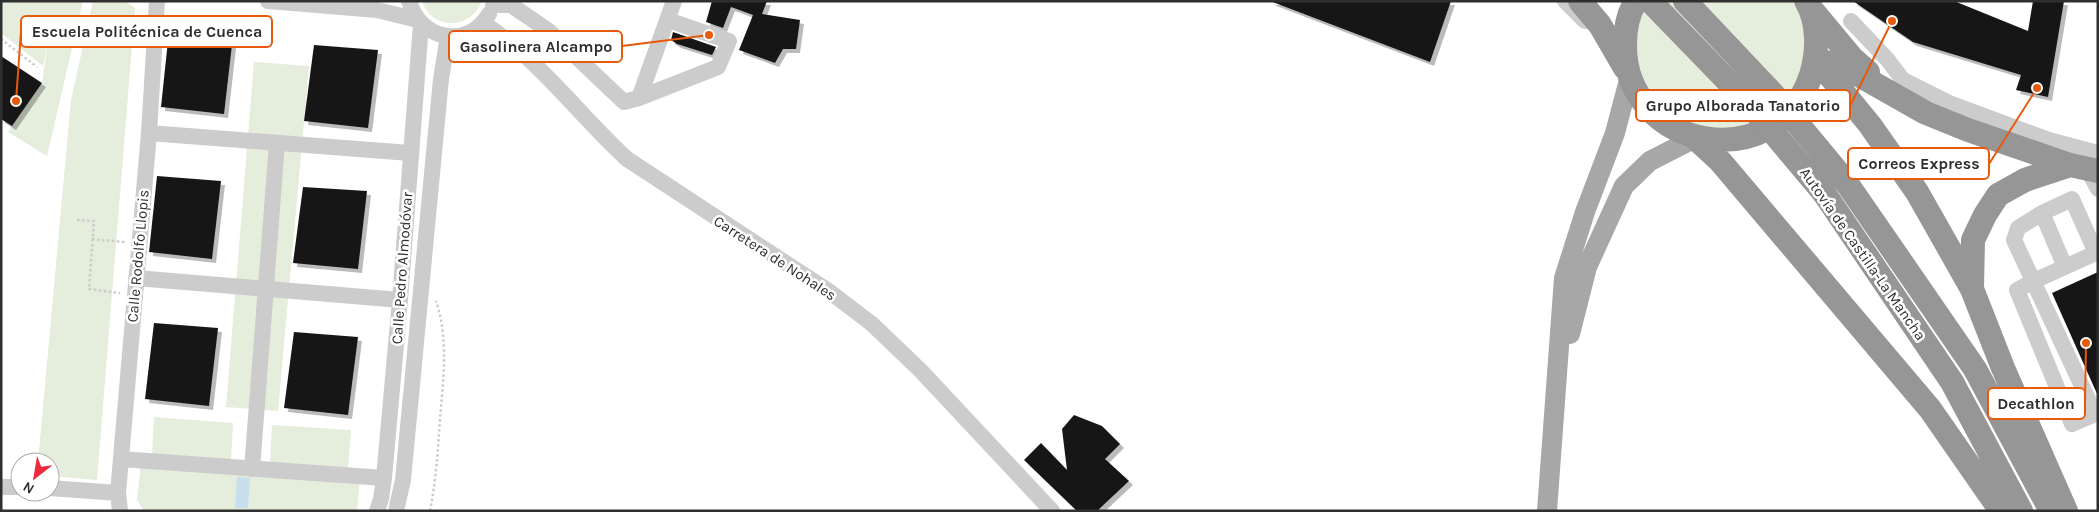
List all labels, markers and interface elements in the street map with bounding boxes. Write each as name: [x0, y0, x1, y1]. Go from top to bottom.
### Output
callout: Escuela Politécnica de Cuenca: [21, 16, 272, 47]
text: Escuela Politécnica de Cuenca: [32, 22, 262, 41]
callout: Gasolinera Alcampo: [449, 31, 622, 62]
text: Gasolinera Alcampo: [460, 37, 612, 56]
callout: Grupo Alborada Tanatorio: [1636, 90, 1850, 121]
text: Grupo Alborada Tanatorio: [1646, 96, 1840, 115]
callout: Correos Express: [1848, 148, 1989, 179]
text: Correos Express: [1858, 154, 1980, 173]
street label: Autovía de Castilla-La Mancha: [1796, 164, 1930, 344]
street label: Calle Rodolfo Llopis: [123, 189, 153, 323]
street label: Calle Pedro Almodóvar: [388, 191, 416, 345]
street label: Carretera de Nohales: [710, 212, 840, 304]
callout: Decathlon: [1988, 388, 2085, 419]
text: Decathlon: [1997, 394, 2075, 413]
north arrow: [10, 452, 60, 502]
text: N: [20, 478, 37, 498]

